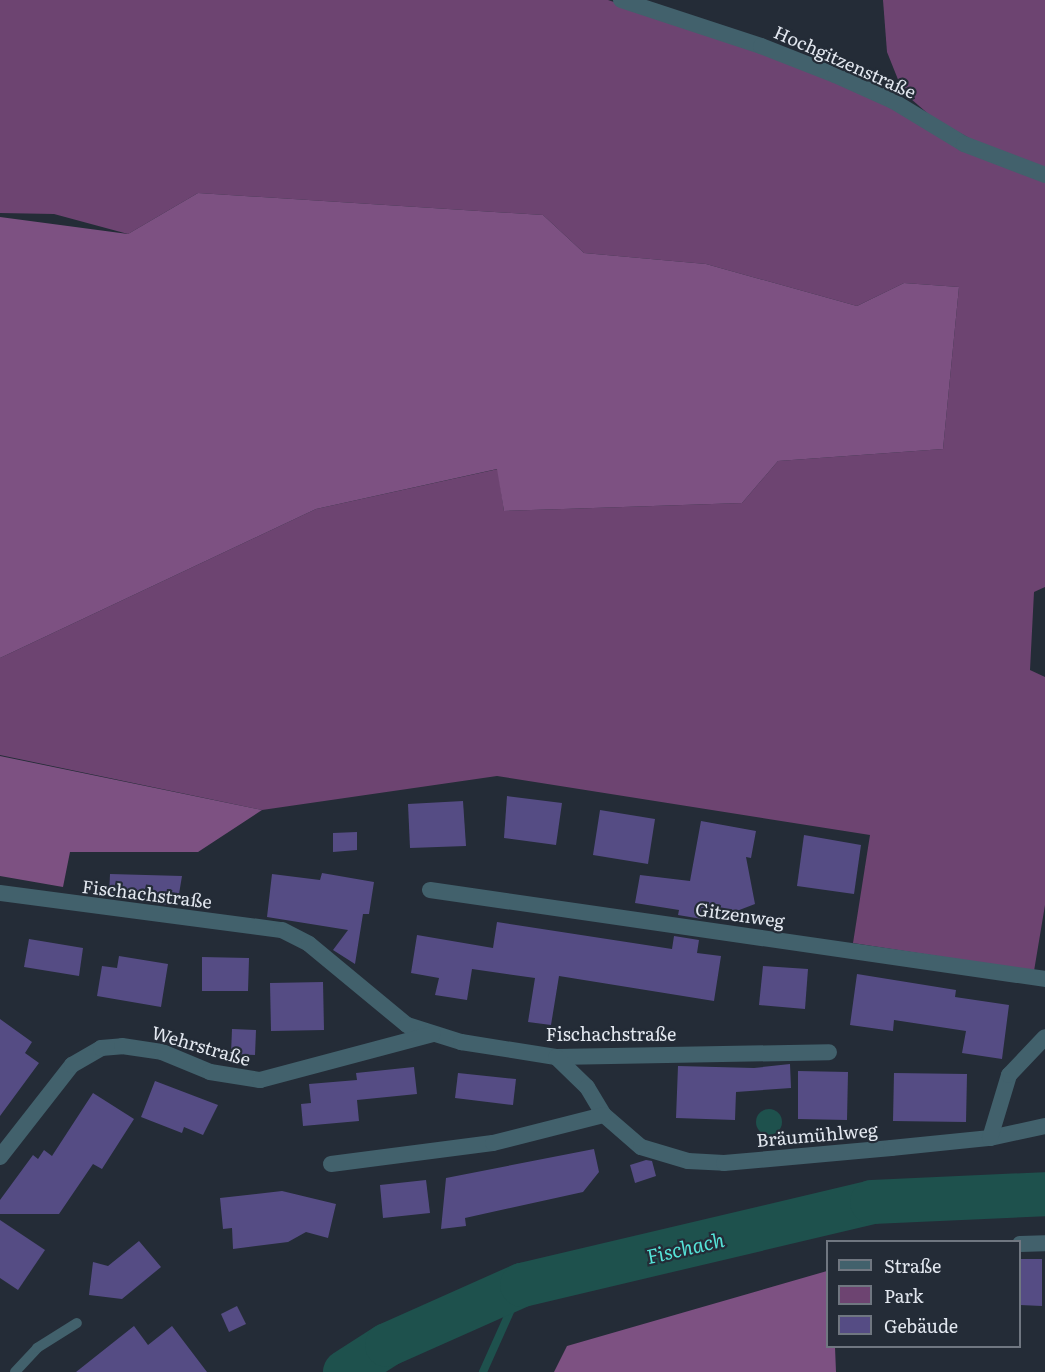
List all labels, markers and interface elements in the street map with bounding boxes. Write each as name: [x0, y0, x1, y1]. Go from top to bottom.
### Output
street label: Hochgitzenstraße: [771, 21, 919, 103]
street label: Fischachstraße: [81, 875, 213, 913]
street label: Gitzenweg: [694, 898, 786, 932]
street label: Wehrstraße: [149, 1022, 253, 1070]
street label: Fischachstraße: [546, 1023, 676, 1045]
street label: Bräumühlweg: [755, 1119, 879, 1151]
water label: Fischach: [644, 1226, 726, 1268]
legend: [826, 1240, 1021, 1348]
text: Straße: [884, 1252, 941, 1279]
text: Park: [884, 1282, 923, 1309]
text: Gebäude: [884, 1312, 958, 1339]

